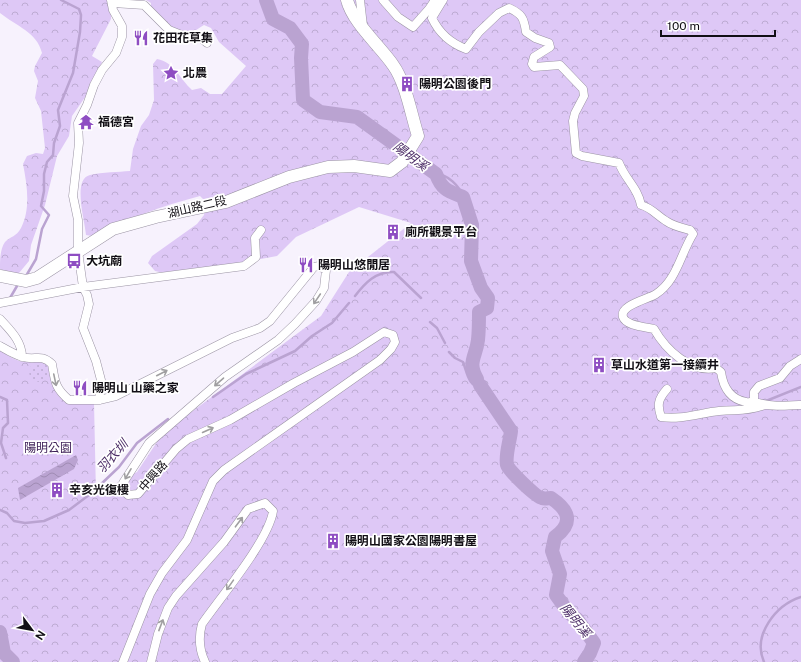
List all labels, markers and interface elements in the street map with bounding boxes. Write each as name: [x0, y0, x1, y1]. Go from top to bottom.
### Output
scale bar: [661, 12, 775, 38]
text: 100 m: [667, 19, 700, 33]
restaurant icon: 花田花草集: [132, 29, 150, 47]
place label: 花田花草集: [153, 31, 213, 45]
place icon: 北農: [162, 64, 180, 82]
place label: 北農: [183, 66, 207, 80]
building icon: 陽明公園後門: [398, 75, 416, 93]
place label: 陽明公園後門: [419, 77, 491, 91]
temple icon: 福德宮: [77, 113, 95, 131]
place label: 福德宮: [98, 115, 134, 129]
water label: 陽明溪: [391, 139, 433, 175]
street label: 湖山路二段: [166, 193, 228, 221]
building icon: 廁所觀景平台: [384, 223, 402, 241]
place label: 廁所觀景平台: [405, 225, 477, 239]
bus stop icon: 大坑廟: [65, 252, 83, 270]
place label: 大坑廟: [86, 254, 122, 268]
restaurant icon: 陽明山悠閒居: [297, 256, 315, 274]
place label: 陽明山悠閒居: [318, 258, 390, 272]
one-way arrow: [313, 293, 321, 304]
building icon: 草山水道第一接續井: [590, 356, 608, 374]
place label: 草山水道第一接續井: [611, 358, 719, 372]
one-way arrow: [156, 369, 168, 377]
one-way arrow: [52, 373, 60, 386]
one-way arrow: [213, 378, 224, 387]
restaurant icon: 陽明山 山藥之家: [71, 379, 89, 397]
place label: 陽明山 山藥之家: [92, 381, 179, 395]
one-way arrow: [201, 426, 213, 433]
water label: 羽衣圳: [94, 435, 132, 476]
park label: 陽明公園: [24, 441, 72, 455]
street label: 中興路: [136, 458, 170, 494]
one-way arrow: [123, 468, 131, 480]
building icon: 辛亥光復樓: [48, 481, 66, 499]
place label: 辛亥光復樓: [69, 483, 129, 497]
one-way arrow: [235, 516, 243, 527]
building icon: 陽明山國家公園陽明書屋: [324, 532, 342, 550]
place label: 陽明山國家公園陽明書屋: [345, 534, 477, 548]
one-way arrow: [226, 579, 234, 590]
water label: 陽明溪: [558, 600, 595, 642]
north arrow: [12, 610, 52, 650]
one-way arrow: [158, 619, 166, 631]
text: N: [33, 628, 48, 642]

